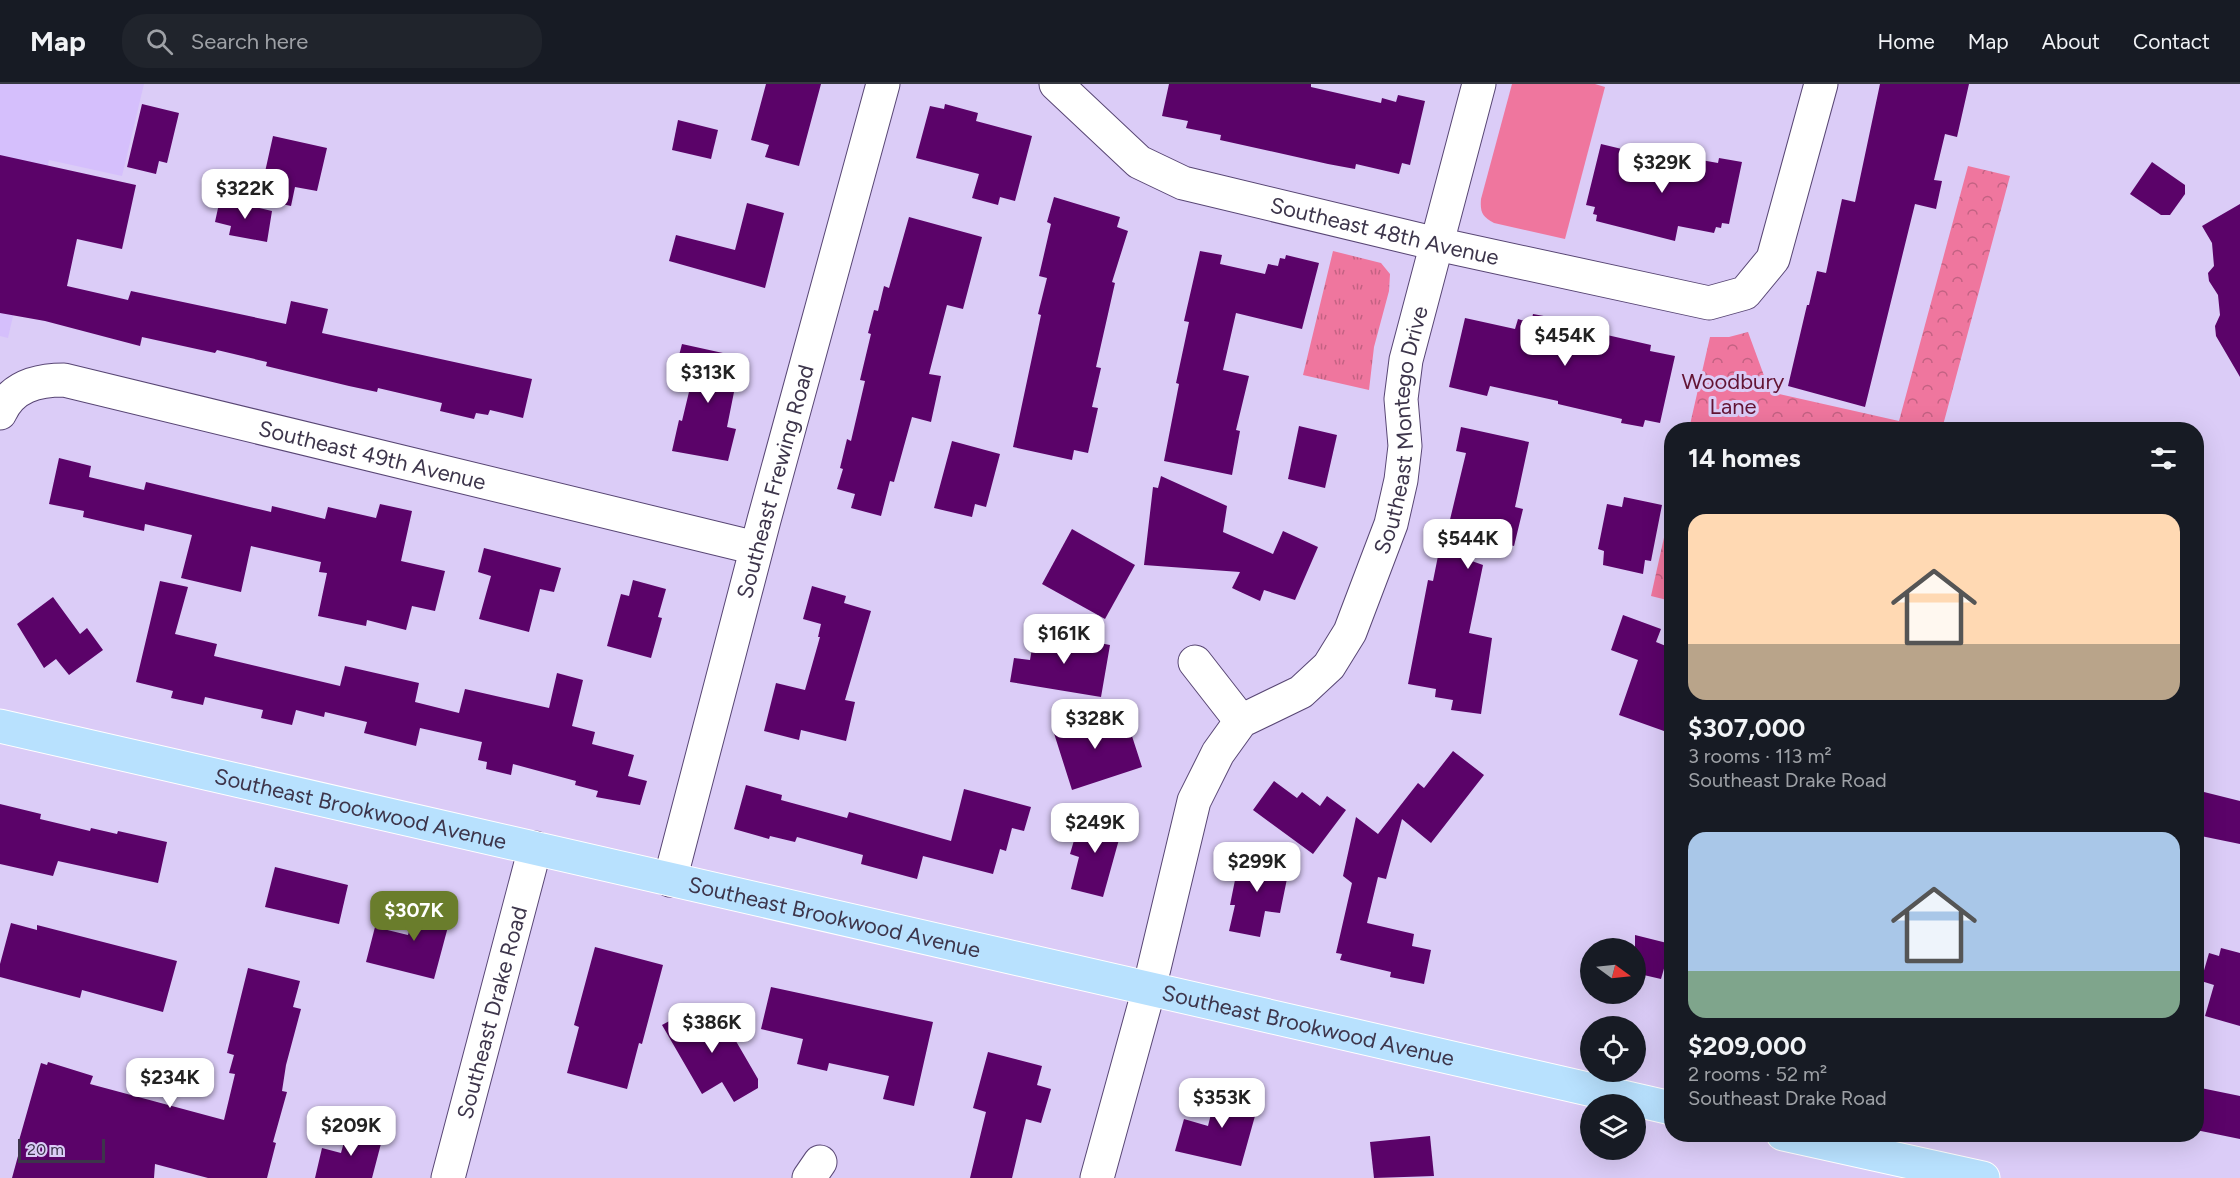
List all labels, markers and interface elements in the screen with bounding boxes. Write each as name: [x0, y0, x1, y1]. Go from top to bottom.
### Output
search box: [122, 14, 542, 68]
text: Map: [30, 24, 86, 58]
icon: search: [143, 25, 176, 58]
text: Search here: [191, 28, 308, 55]
text: Home: [1878, 29, 1935, 54]
text: Map: [1968, 29, 2009, 54]
text: About: [2042, 29, 2100, 54]
text: Contact: [2133, 29, 2210, 54]
pin: $329K: [1620, 143, 1704, 194]
text: $329K: [1633, 150, 1691, 174]
pin: $322K: [203, 169, 287, 220]
text: $322K: [216, 176, 274, 200]
street label: Southeast 48th Avenue: [1268, 191, 1501, 271]
street label: Southeast Montego Drive: [1368, 303, 1434, 558]
pin: $454K: [1523, 316, 1607, 367]
text: $454K: [1534, 323, 1596, 347]
pin: $313K: [666, 353, 750, 404]
text: $313K: [680, 360, 736, 384]
street label: Southeast Frewing Road: [731, 362, 820, 602]
park label: Woodbury Lane: [1682, 368, 1785, 420]
street label: Southeast 49th Avenue: [256, 415, 489, 496]
text: 14 homes: [1688, 442, 1801, 474]
icon: filters: [2147, 442, 2180, 475]
pin: $544K: [1426, 519, 1510, 570]
text: $544K: [1437, 526, 1499, 550]
icon: home: [1880, 553, 1988, 661]
pin: $161K: [1022, 614, 1106, 665]
text: $161K: [1038, 621, 1090, 645]
pin: $328K: [1053, 699, 1137, 750]
text: $328K: [1065, 706, 1125, 730]
text: $307,000: [1688, 712, 1805, 744]
text: 3 rooms · 113 m²: [1688, 744, 1832, 768]
street label: Southeast Brookwood Avenue: [212, 762, 509, 855]
text: Southeast Drake Road: [1688, 768, 1887, 792]
pin: $249K: [1053, 803, 1137, 854]
text: $249K: [1065, 810, 1125, 834]
pin: $299K: [1215, 842, 1299, 893]
text: $299K: [1227, 849, 1287, 873]
street label: Southeast Brookwood Avenue: [686, 871, 983, 964]
icon: home: [1880, 871, 1988, 979]
pin: $307K: [372, 891, 456, 942]
text: $307K: [384, 898, 444, 922]
street label: Southeast Drake Road: [451, 904, 533, 1122]
north arrow: [1580, 938, 1646, 1004]
map controls: [1580, 938, 1646, 1160]
street label: Southeast Brookwood Avenue: [1159, 979, 1457, 1072]
pin: $386K: [670, 1003, 754, 1054]
text: $386K: [682, 1010, 742, 1034]
button: locate: [1580, 1016, 1646, 1082]
text: $209,000: [1688, 1030, 1807, 1062]
pin: $234K: [128, 1058, 212, 1109]
text: 2 rooms · 52 m²: [1688, 1062, 1827, 1086]
text: $234K: [140, 1065, 200, 1089]
pin: $353K: [1180, 1078, 1264, 1129]
text: $353K: [1193, 1085, 1251, 1109]
text: Southeast Drake Road: [1688, 1086, 1887, 1110]
button: layers: [1580, 1094, 1646, 1160]
pin: $209K: [309, 1106, 393, 1157]
text: $209K: [321, 1113, 381, 1137]
scale bar: [18, 1136, 105, 1164]
text: 20 m: [27, 1140, 64, 1159]

